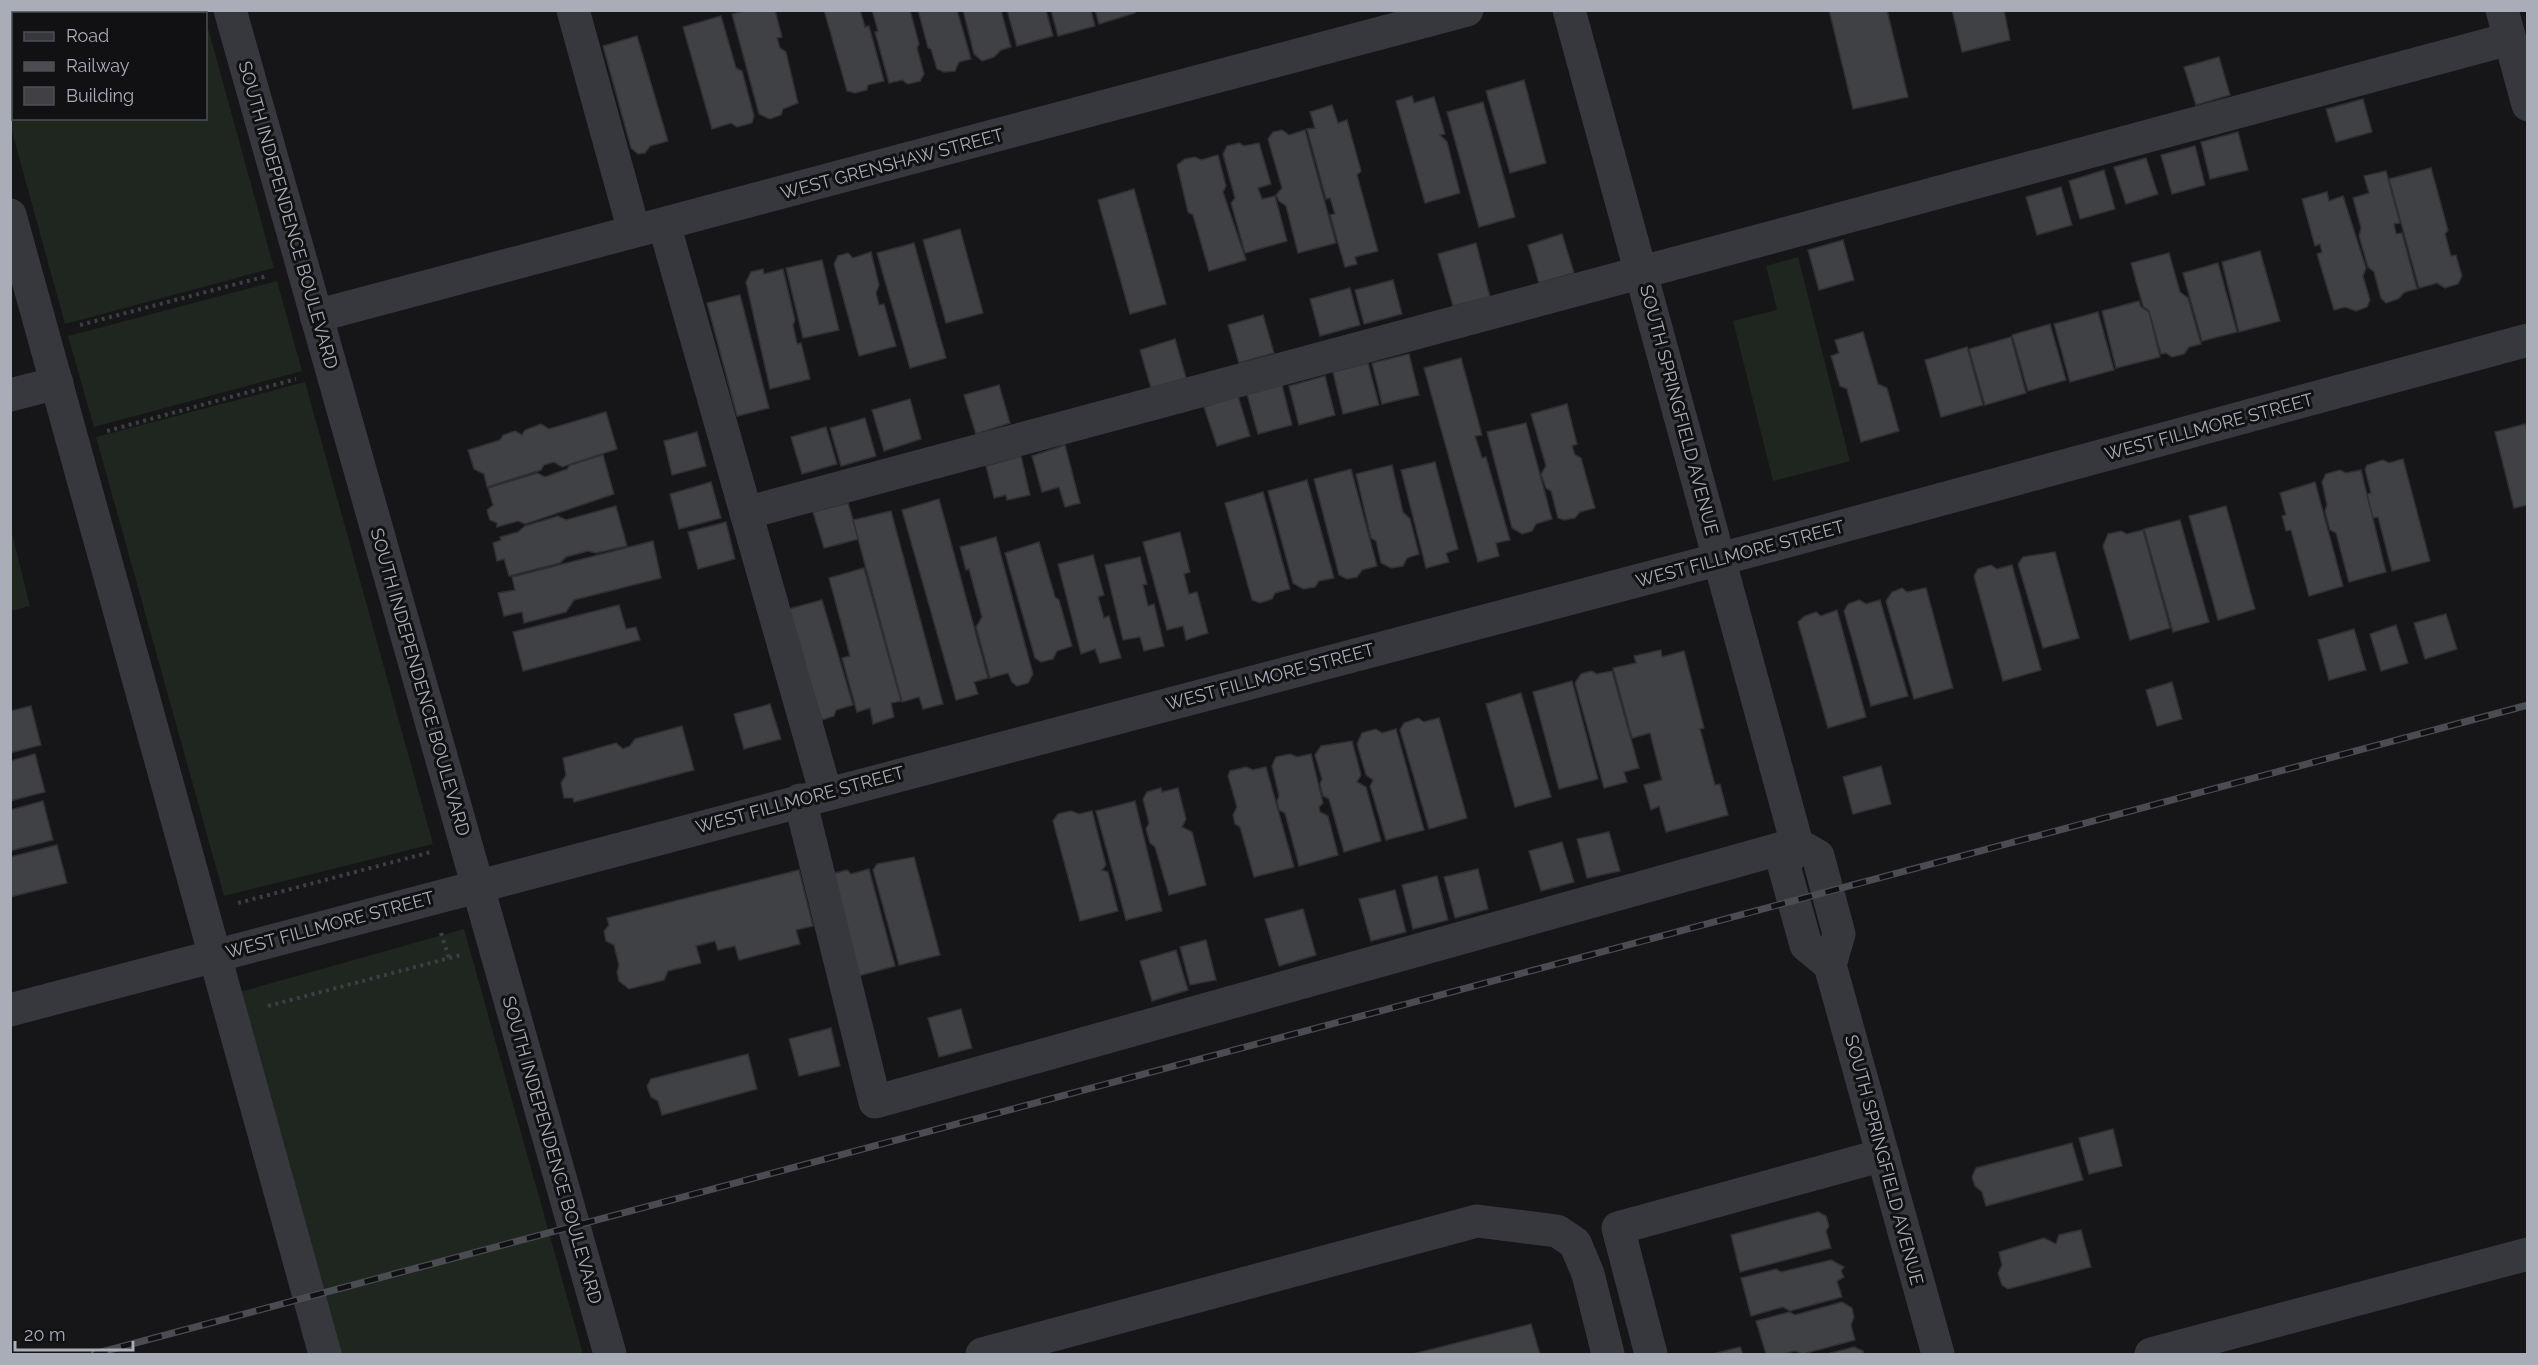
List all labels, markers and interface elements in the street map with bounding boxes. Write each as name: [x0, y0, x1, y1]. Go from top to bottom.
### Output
legend: [12, 12, 207, 120]
text: Road: [66, 25, 109, 46]
text: Railway: [66, 55, 130, 76]
street label: SOUTH INDEPENDENCE BOULEVARD: [234, 59, 343, 371]
text: Building: [66, 85, 134, 106]
street label: WEST GRENSHAW STREET: [778, 124, 1006, 203]
street label: SOUTH SPRINGFIELD AVENUE: [1636, 282, 1723, 537]
street label: WEST FILLMORE STREET: [2102, 389, 2315, 464]
street label: WEST FILLMORE STREET: [1633, 516, 1846, 591]
street label: SOUTH INDEPENDENCE BOULEVARD: [366, 526, 475, 838]
street label: WEST FILLMORE STREET: [1163, 639, 1376, 714]
street label: WEST FILLMORE STREET: [693, 762, 906, 837]
street label: WEST FILLMORE STREET: [223, 887, 436, 962]
street label: SOUTH INDEPENDENCE BOULEVARD: [498, 994, 607, 1306]
street label: SOUTH SPRINGFIELD AVENUE: [1841, 1032, 1928, 1287]
scale bar: [15, 1314, 134, 1352]
text: 20 m: [24, 1324, 66, 1345]

